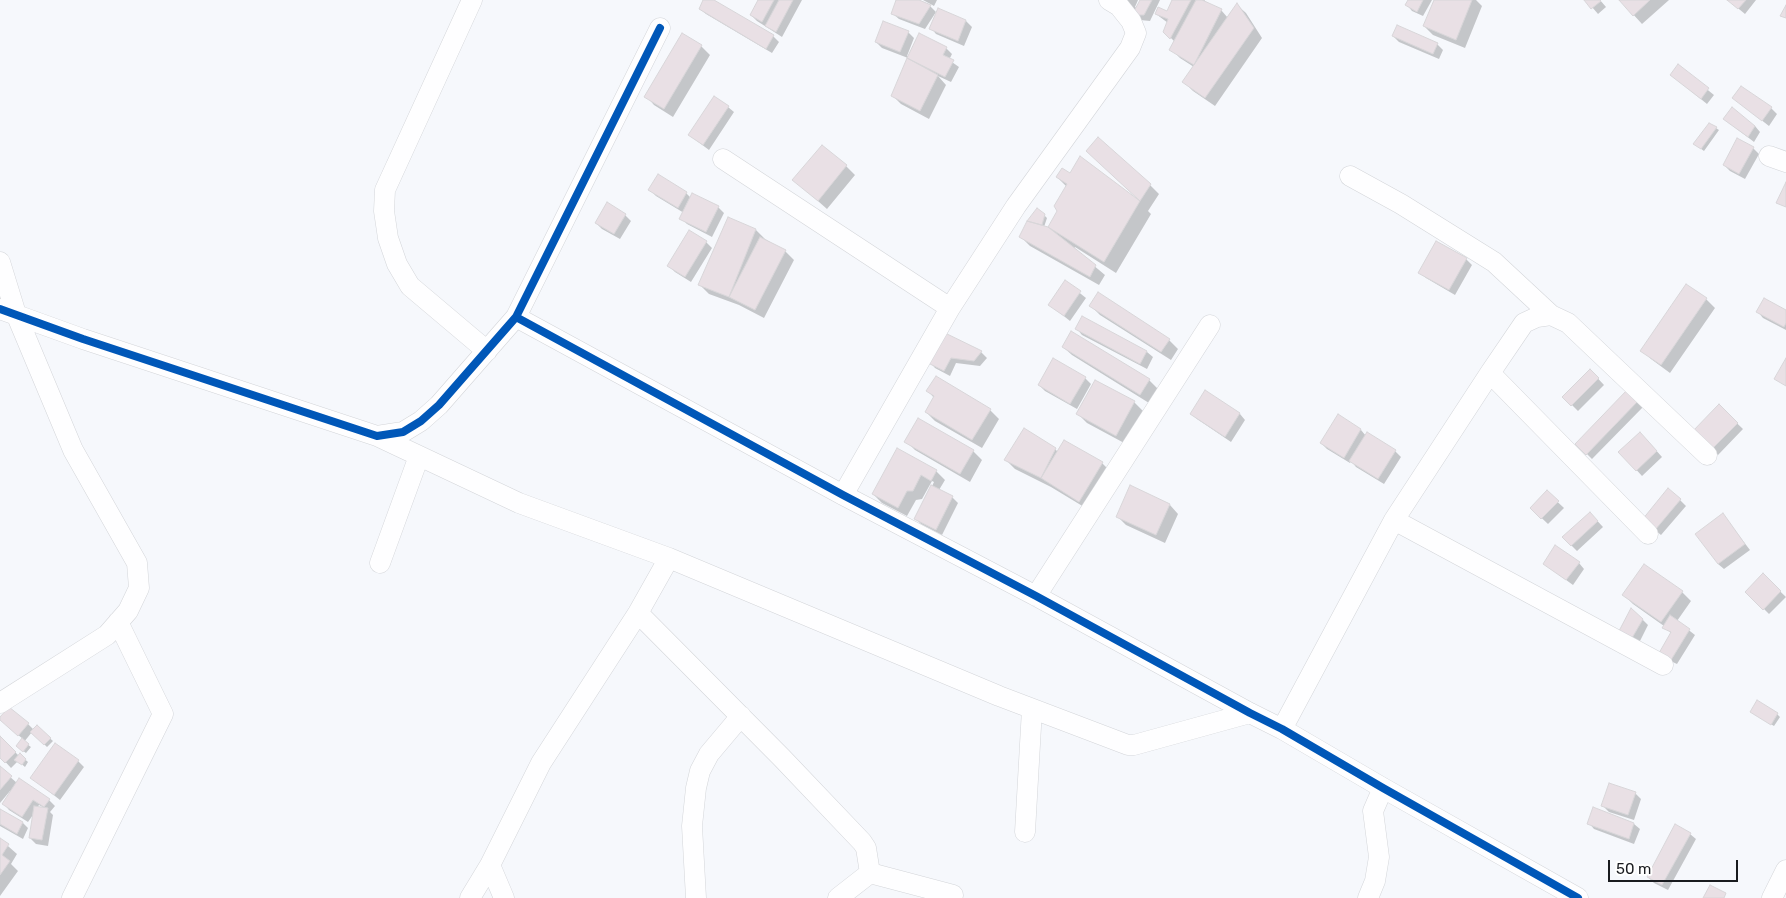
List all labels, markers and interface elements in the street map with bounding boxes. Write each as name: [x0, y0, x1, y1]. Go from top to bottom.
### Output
scale bar: [1611, 850, 1741, 882]
text: 50 m: [1616, 860, 1651, 878]

